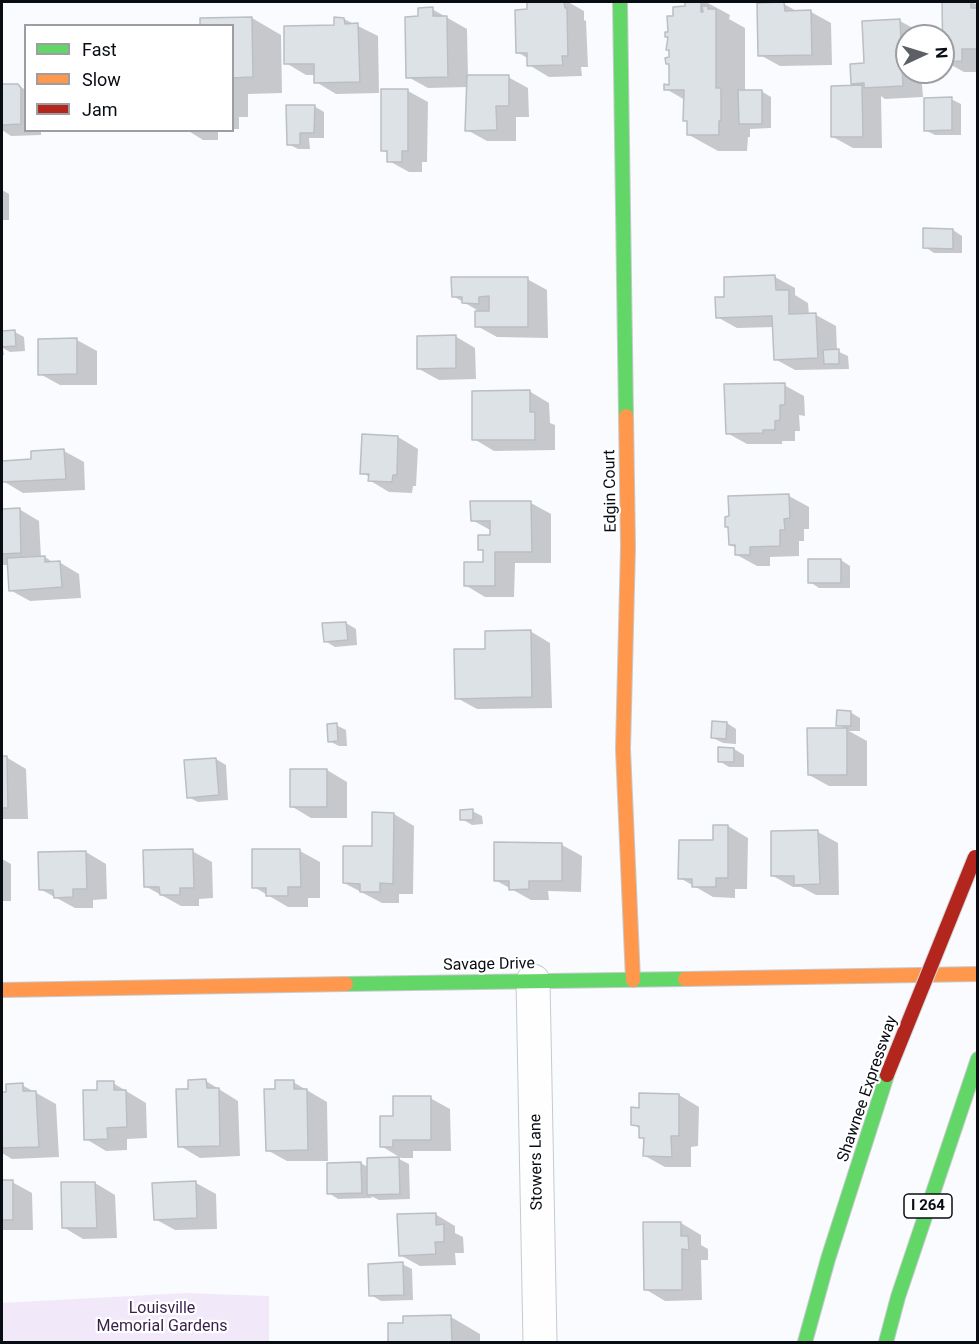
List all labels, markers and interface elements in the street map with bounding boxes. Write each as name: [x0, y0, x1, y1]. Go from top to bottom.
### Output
legend: [24, 24, 234, 132]
north arrow: [895, 24, 955, 84]
text: Fast: [82, 39, 117, 60]
text: N: [932, 47, 951, 59]
text: Slow: [82, 69, 121, 90]
text: Jam: [82, 99, 118, 120]
street label: Edgin Court: [601, 449, 621, 533]
street label: Savage Drive: [443, 955, 535, 975]
street label: Shawnee Expressway: [834, 1013, 902, 1165]
street label: Stowers Lane: [527, 1114, 547, 1210]
road number: I 264: [904, 1194, 952, 1218]
park label: Louisville Memorial Gardens: [97, 1299, 227, 1337]

